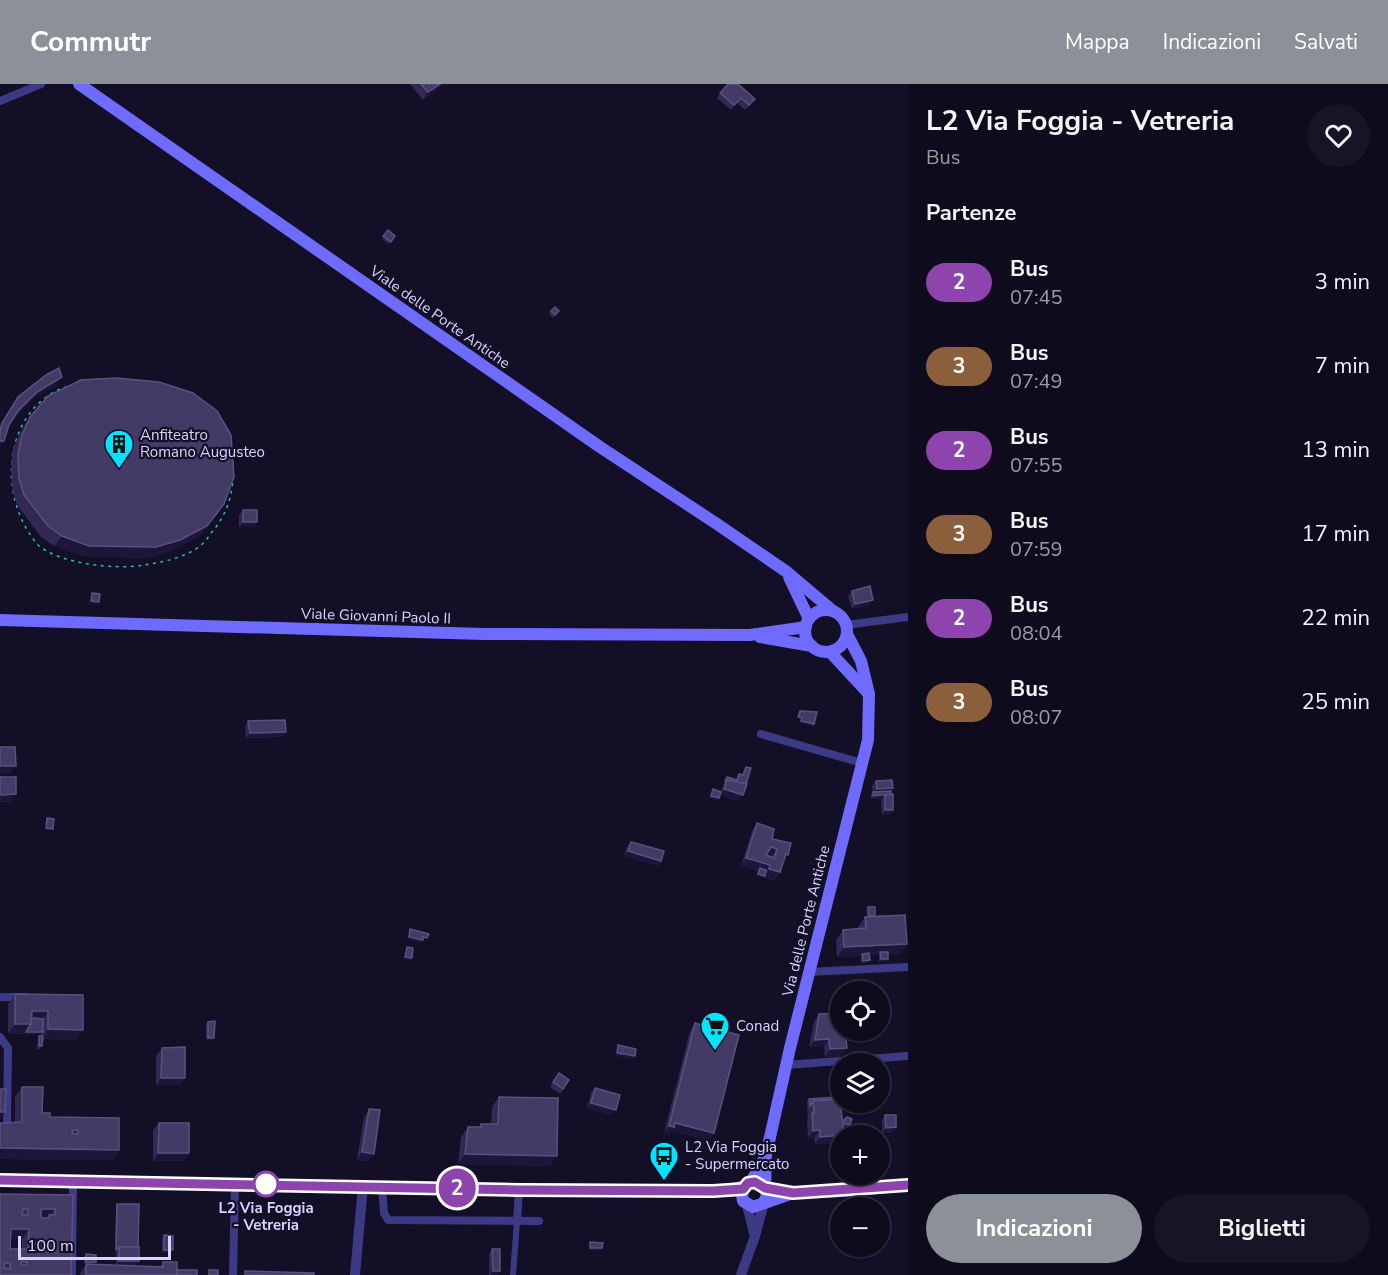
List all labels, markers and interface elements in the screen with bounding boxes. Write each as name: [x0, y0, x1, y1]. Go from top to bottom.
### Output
text: Commutr: [30, 23, 151, 61]
text: Mappa: [1065, 28, 1130, 56]
text: Indicazioni: [1163, 28, 1261, 56]
text: Salvati: [1294, 28, 1358, 56]
text: L2 Via Foggia - Vetreria: [926, 102, 1234, 140]
button: heart: [1307, 104, 1370, 167]
text: Bus: [926, 144, 960, 171]
text: Partenze: [926, 198, 1016, 228]
text: Bus: [1010, 254, 1049, 284]
street label: Viale delle Porte Antiche: [365, 260, 514, 373]
text: 3 min: [1315, 267, 1370, 297]
text: 2: [953, 268, 965, 296]
text: 07:45: [1010, 284, 1063, 311]
text: Bus: [1010, 338, 1049, 368]
text: 7 min: [1315, 351, 1370, 381]
text: 3: [953, 352, 965, 380]
text: 07:49: [1010, 368, 1063, 395]
text: Bus: [1010, 422, 1049, 452]
place label: Anfiteatro Romano Augusteo: [140, 425, 265, 462]
building icon: Anfiteatro Romano Augusteo: [103, 428, 135, 470]
text: 13 min: [1302, 435, 1370, 465]
text: 2: [953, 436, 965, 464]
text: 07:55: [1010, 452, 1063, 479]
text: Bus: [1010, 506, 1049, 536]
text: 17 min: [1302, 519, 1370, 549]
text: 3: [953, 520, 965, 548]
text: 07:59: [1010, 536, 1063, 563]
text: Bus: [1010, 590, 1049, 620]
street label: Viale Giovanni Paolo II: [300, 603, 451, 629]
text: 22 min: [1302, 603, 1370, 633]
text: 2: [953, 604, 965, 632]
text: 08:04: [1010, 620, 1063, 647]
text: Bus: [1010, 674, 1049, 704]
text: 25 min: [1302, 687, 1370, 717]
text: 3: [953, 688, 965, 716]
text: 08:07: [1010, 704, 1063, 731]
street label: Via delle Porte Antiche: [777, 843, 834, 1000]
map controls: [830, 981, 890, 1257]
button: locate: [830, 981, 890, 1041]
supermarket icon: Conad: [699, 1010, 731, 1052]
place label: Conad: [736, 1016, 779, 1036]
button: layers: [830, 1053, 890, 1113]
button: +: [830, 1125, 890, 1185]
place label: L2 Via Foggia - Supermercato: [685, 1137, 789, 1174]
bus stop icon: L2 Via Foggia - Supermercato: [648, 1140, 680, 1182]
line badge: 2: [438, 1168, 476, 1208]
marker: L2 Via Foggia - Vetreria: [253, 1171, 279, 1197]
text: 2: [451, 1174, 463, 1202]
button: Indicazioni: [926, 1194, 1142, 1263]
button: Biglietti: [1154, 1194, 1370, 1263]
button: −: [830, 1197, 890, 1257]
place label: L2 Via Foggia - Vetreria: [218, 1198, 314, 1235]
scale bar: [18, 1233, 171, 1260]
text: 100 m: [27, 1235, 74, 1257]

